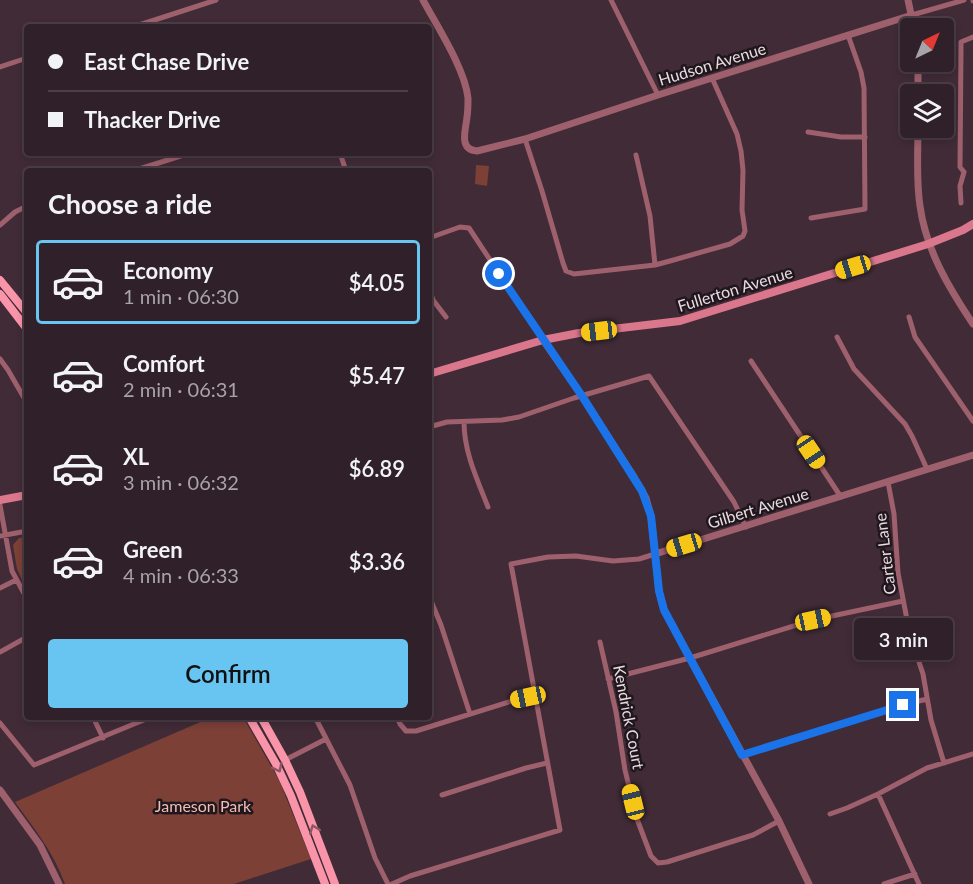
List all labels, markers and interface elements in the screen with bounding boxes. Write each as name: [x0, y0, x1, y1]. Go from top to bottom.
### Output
north arrow: [900, 18, 954, 72]
map controls: [900, 18, 954, 138]
street label: Hudson Avenue: [656, 38, 768, 89]
text: East Chase Drive: [84, 48, 249, 75]
button: layers: [900, 84, 954, 138]
text: Thacker Drive: [84, 106, 221, 133]
text: Choose a ride: [48, 187, 212, 220]
car: [833, 253, 873, 281]
icon: car: [51, 255, 105, 309]
text: Economy: [123, 257, 213, 284]
route start: [485, 260, 512, 287]
street label: Fullerton Avenue: [675, 262, 795, 315]
text: $4.05: [349, 269, 405, 296]
text: 1 min · 06:30: [123, 284, 239, 308]
car: [580, 320, 618, 342]
icon: car: [51, 348, 105, 402]
text: Comfort: [123, 350, 205, 377]
text: $5.47: [349, 362, 405, 389]
text: 2 min · 06:31: [123, 377, 239, 401]
car: [793, 432, 829, 472]
icon: car: [51, 441, 105, 495]
text: XL: [123, 443, 149, 470]
text: $6.89: [349, 455, 405, 482]
text: 3 min · 06:32: [123, 470, 239, 494]
street label: Gilbert Avenue: [705, 483, 811, 532]
street label: Carter Lane: [870, 512, 899, 596]
car: [664, 531, 704, 559]
icon: car: [51, 534, 105, 588]
text: Green: [123, 536, 183, 563]
text: $3.36: [349, 548, 405, 575]
text: 4 min · 06:33: [123, 563, 239, 587]
car: [794, 607, 832, 633]
callout: 3 min: [854, 618, 952, 660]
text: 3 min: [879, 627, 928, 651]
button: Confirm: [48, 639, 408, 708]
street label: Kendrick Court: [610, 663, 649, 771]
car: [509, 684, 547, 710]
route end: [889, 691, 916, 718]
one-way arrow: [270, 762, 282, 773]
car: [620, 782, 646, 822]
park label: Jameson Park: [155, 796, 252, 815]
one-way arrow: [309, 824, 321, 835]

